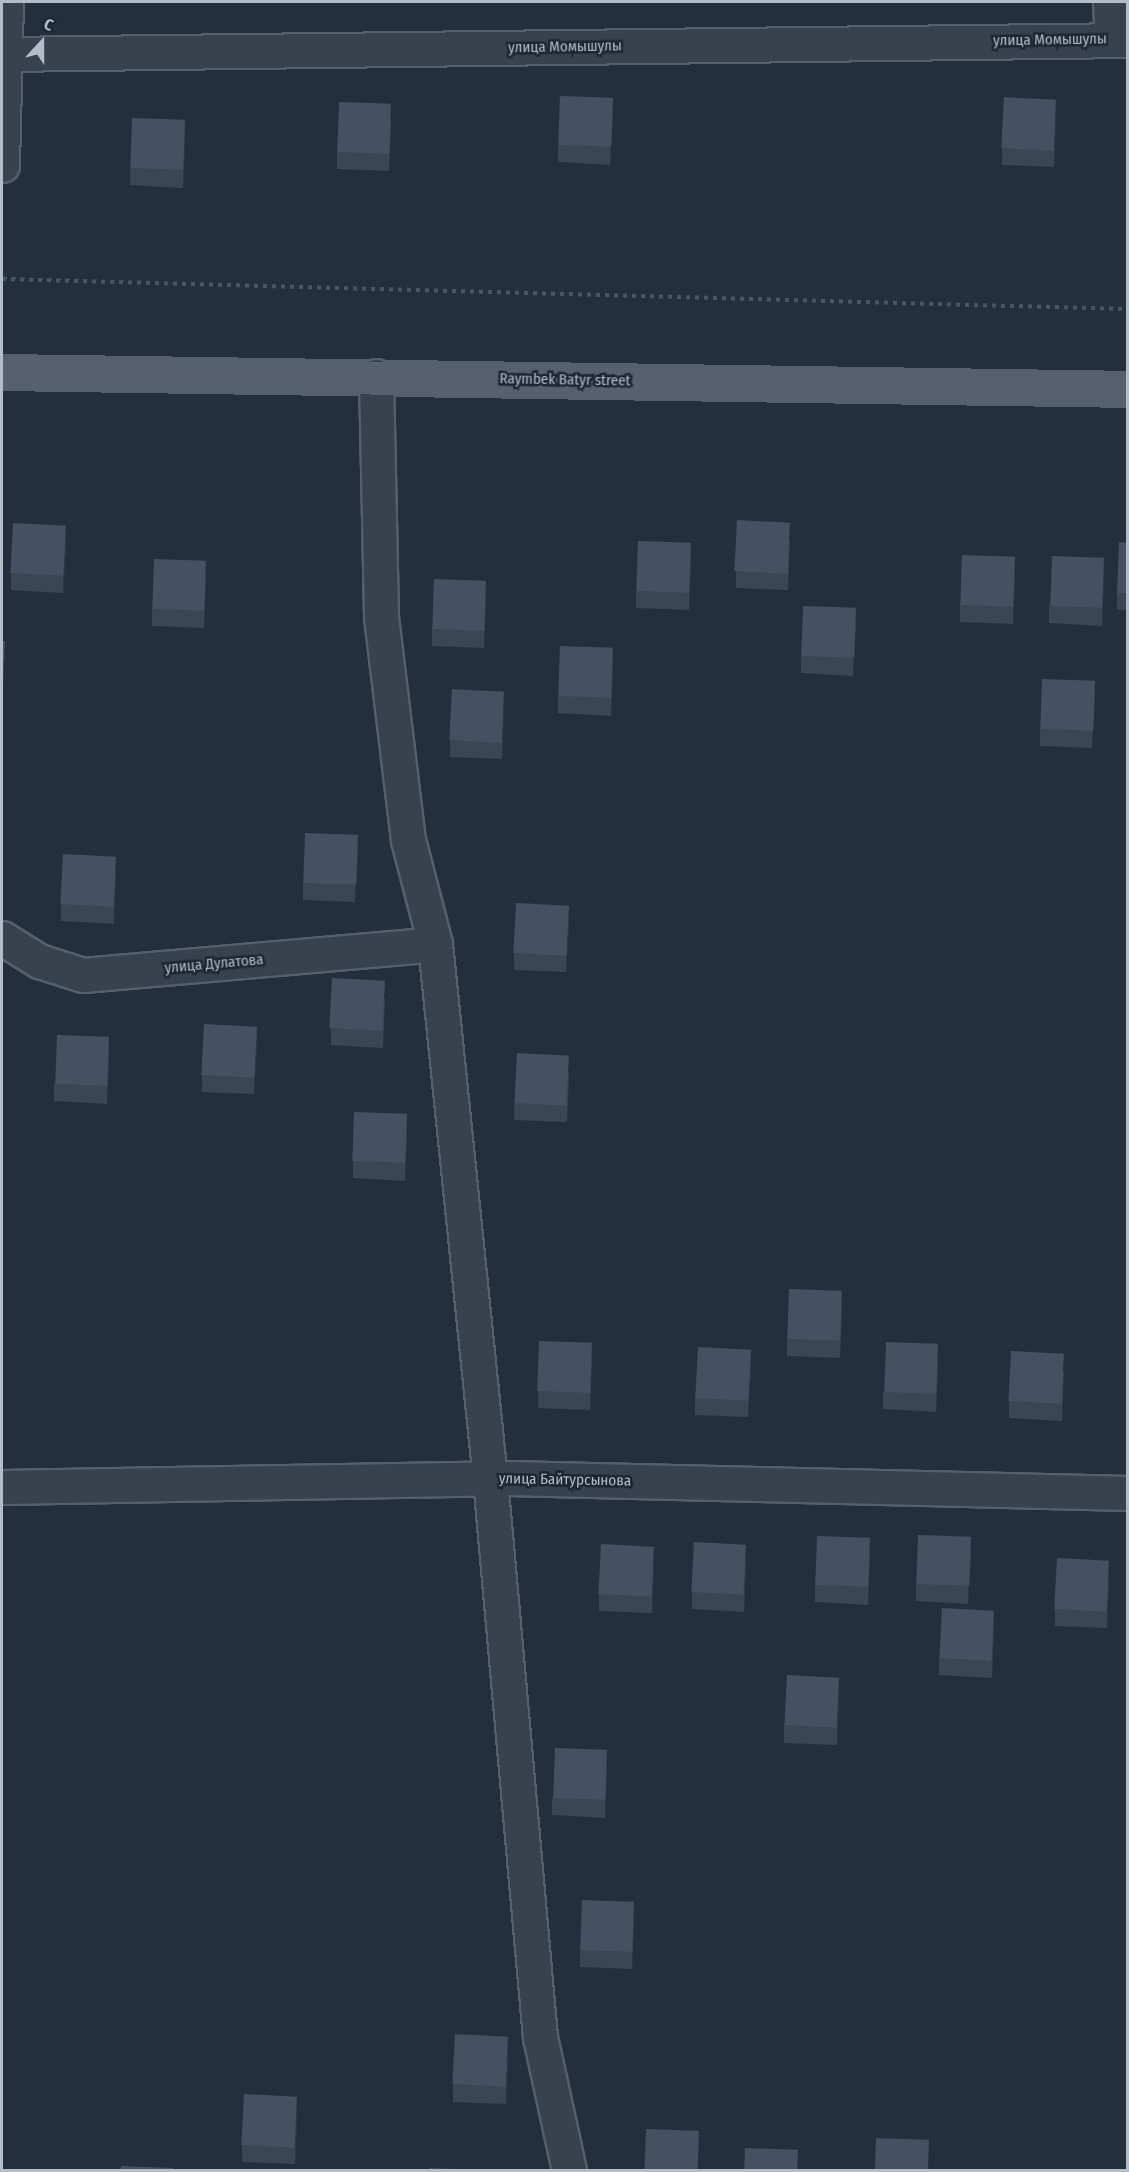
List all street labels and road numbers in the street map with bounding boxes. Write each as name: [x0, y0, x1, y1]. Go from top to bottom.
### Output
street label: улица Момышулы: [993, 30, 1107, 50]
street label: улица Момышулы: [508, 37, 622, 57]
street label: Raymbek Batyr street: [499, 370, 631, 390]
street label: улица Дулатова: [164, 951, 264, 977]
street label: улица Байтурсынова: [499, 1470, 631, 1490]

